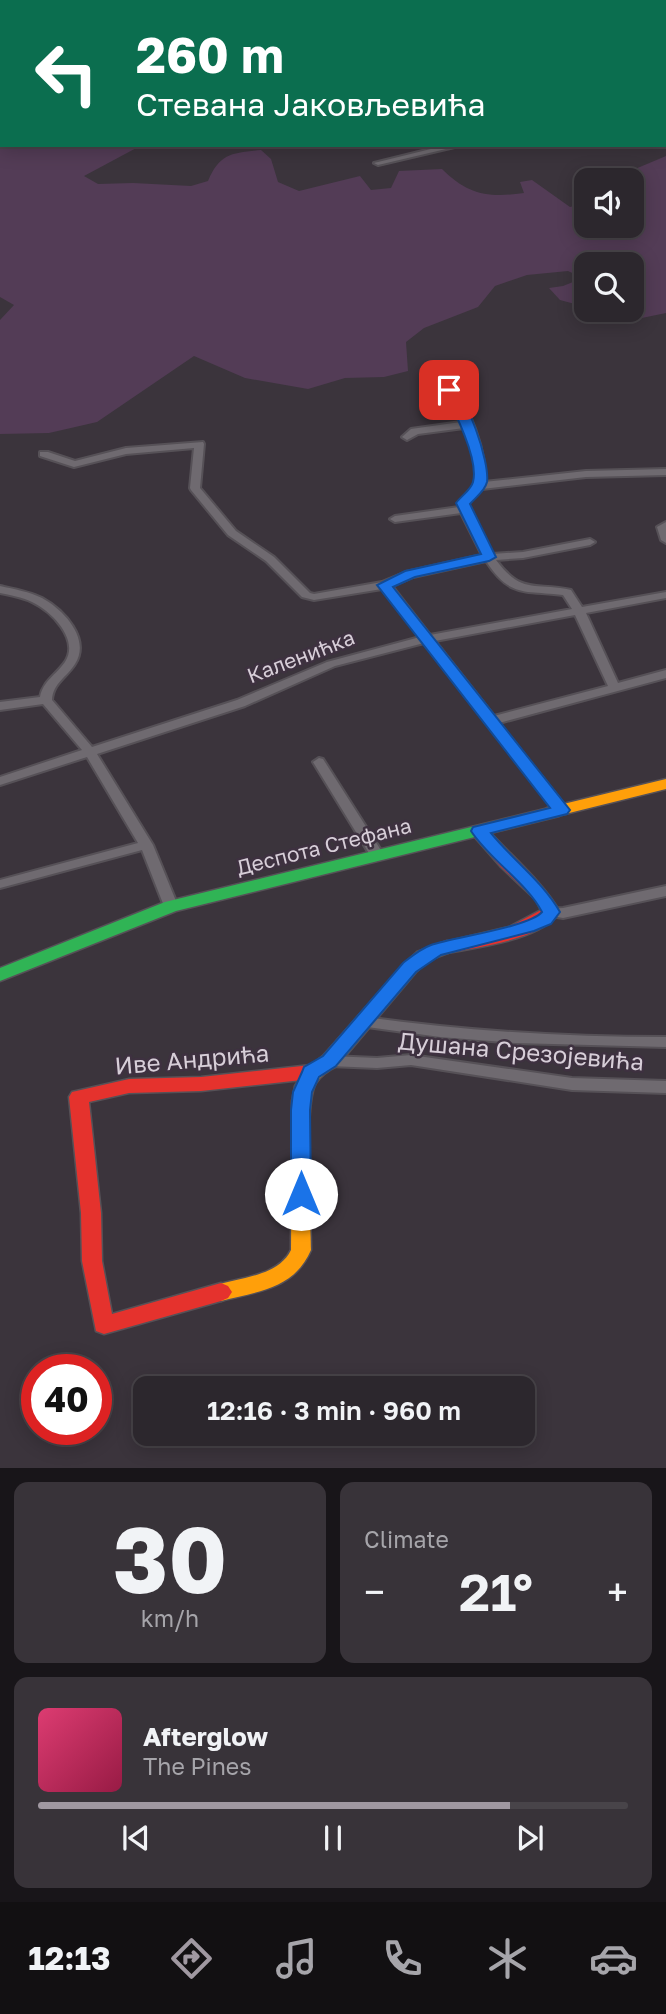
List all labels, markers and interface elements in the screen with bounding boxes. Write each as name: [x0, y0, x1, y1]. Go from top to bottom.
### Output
text: 260 m: [136, 25, 284, 84]
icon: left: [21, 28, 112, 119]
text: Стевана Јаковљевића: [136, 85, 486, 123]
map controls: [574, 168, 644, 322]
button: sound: [574, 168, 644, 238]
button: search: [574, 252, 644, 322]
pin: [419, 360, 479, 420]
icon: arrive: [430, 371, 468, 409]
street label: Каленићка: [243, 624, 358, 688]
street label: Деспота Стефана: [234, 812, 414, 880]
street label: Душана Срезојевића: [397, 1025, 645, 1076]
street label: Иве Андрића: [113, 1037, 270, 1080]
position arrow: [264, 1157, 338, 1231]
speed limit sign: 40: [21, 1354, 112, 1445]
text: 12:16 · 3 min · 960 m: [207, 1395, 461, 1426]
text: 30: [113, 1504, 227, 1613]
text: Climate: [364, 1525, 449, 1553]
text: 21°: [459, 1560, 533, 1622]
text: −: [364, 1569, 385, 1614]
text: +: [607, 1569, 628, 1614]
text: km/h: [141, 1604, 199, 1632]
text: Afterglow: [143, 1721, 268, 1752]
text: The Pines: [143, 1752, 251, 1780]
icon: previous: [117, 1819, 155, 1857]
icon: pause: [314, 1819, 352, 1857]
icon: next: [511, 1819, 549, 1857]
icon: directions: [167, 1934, 216, 1983]
icon: music: [272, 1934, 321, 1983]
icon: phone: [378, 1934, 427, 1983]
icon: climate: [483, 1934, 532, 1983]
icon: car: [589, 1934, 638, 1983]
text: 12:13: [28, 1939, 110, 1977]

